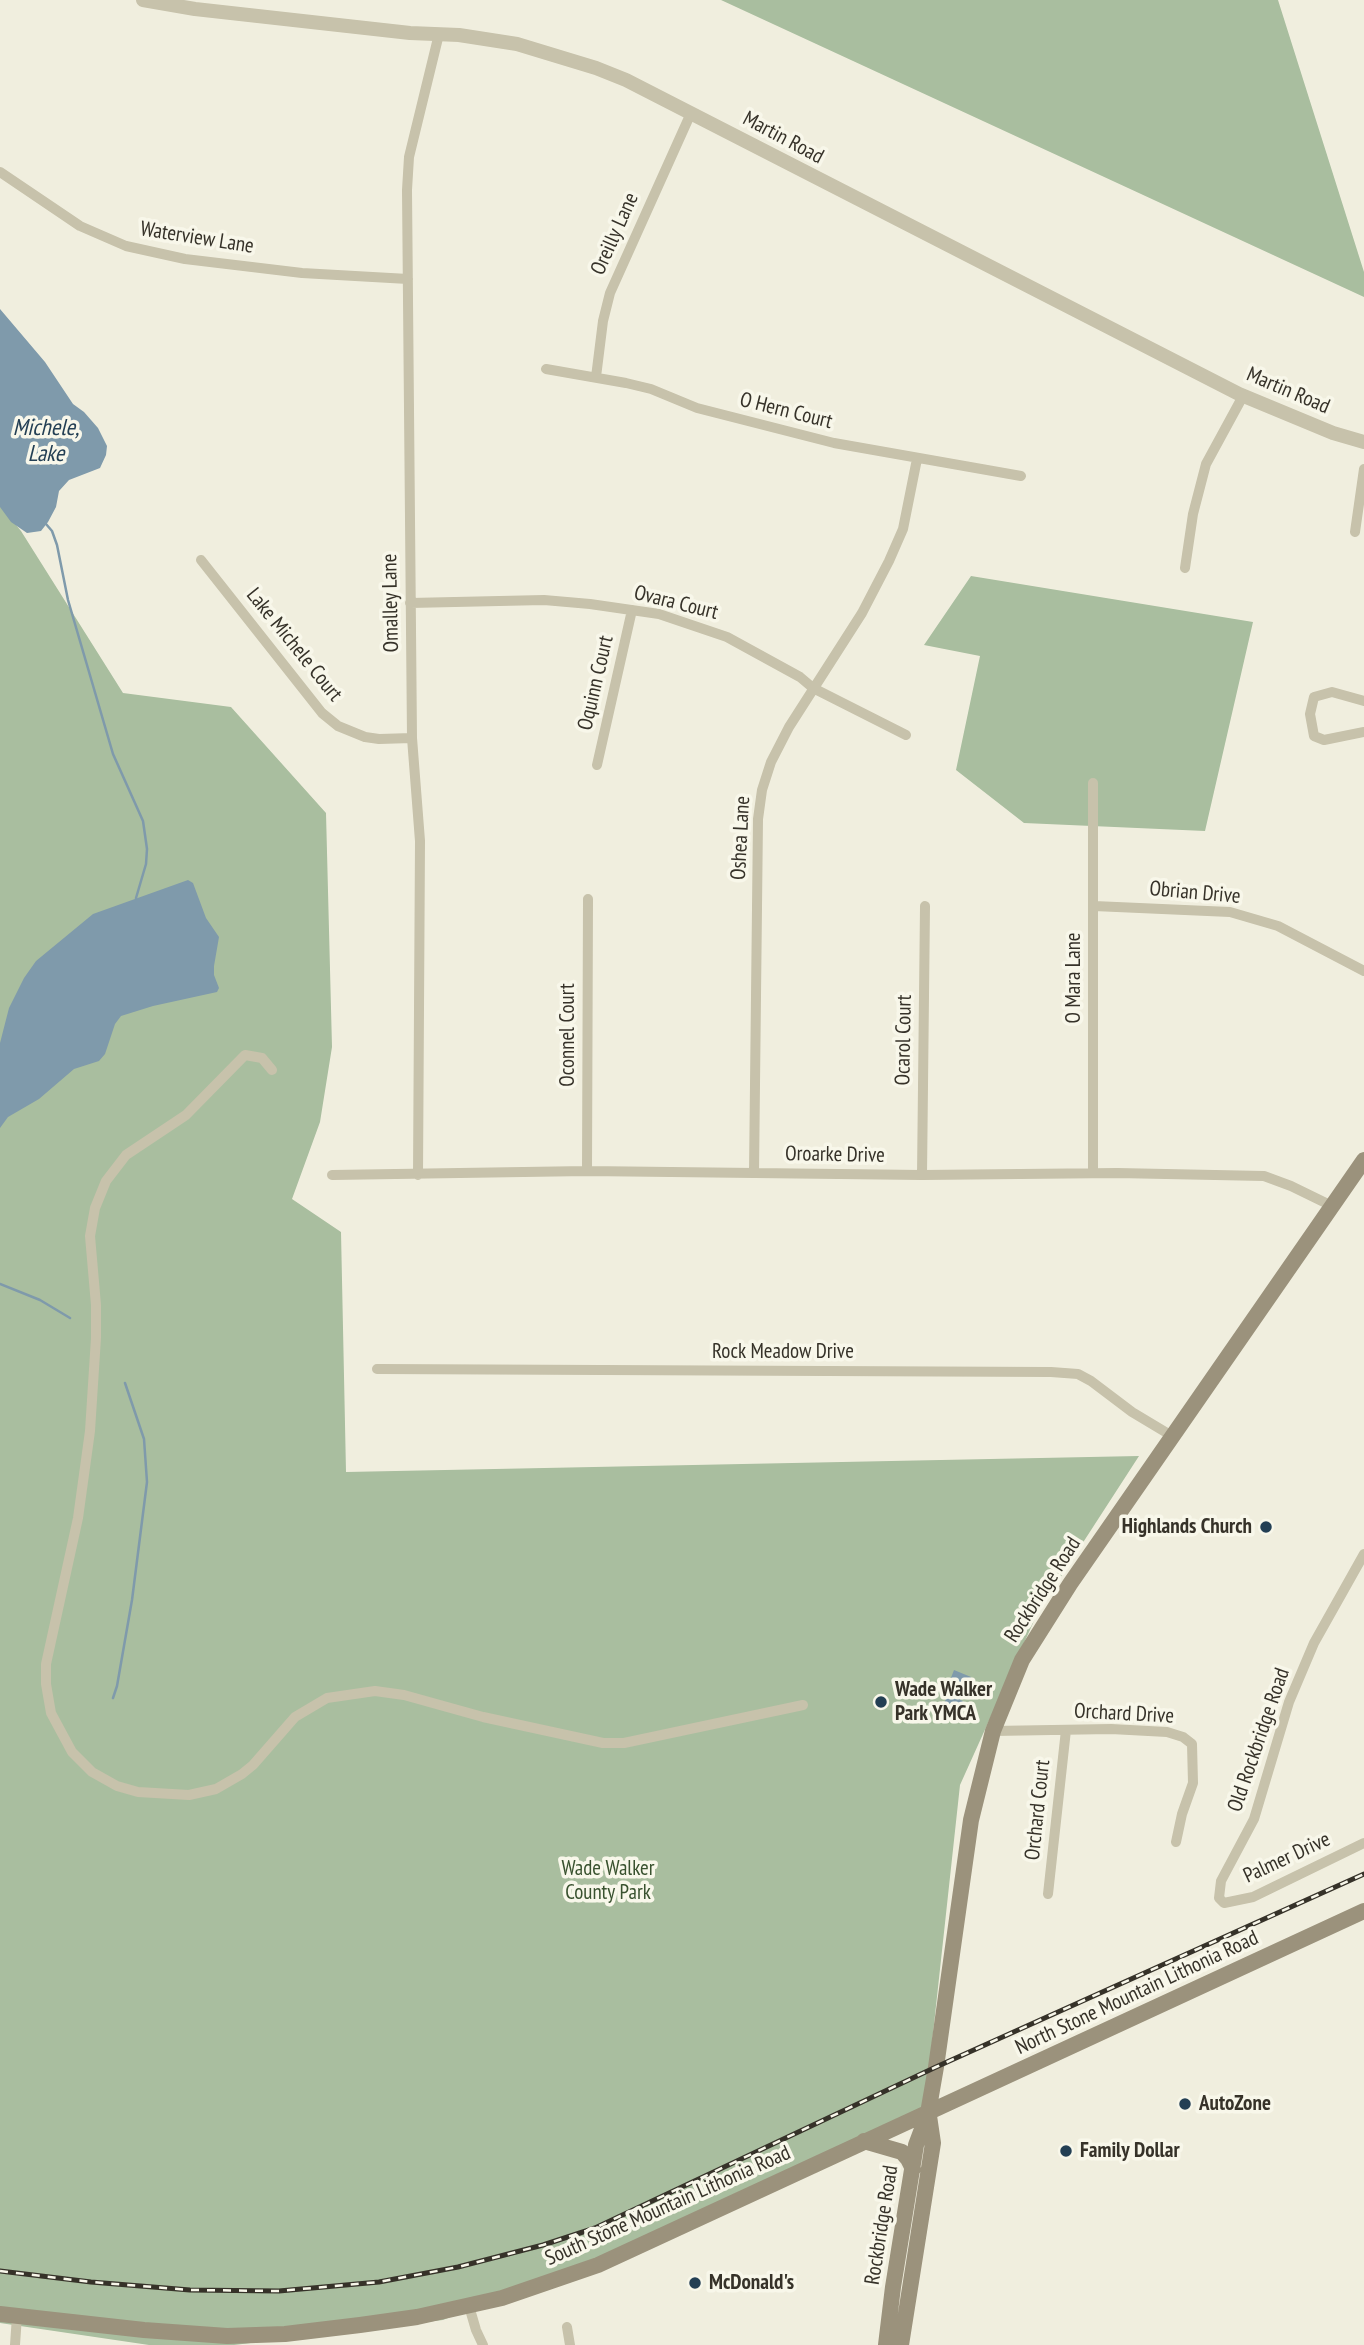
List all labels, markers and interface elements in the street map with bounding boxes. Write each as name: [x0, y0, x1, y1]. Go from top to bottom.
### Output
street label: Martin Road: [738, 106, 828, 170]
street label: Oreilly Lane: [586, 189, 644, 279]
street label: Waterview Lane: [138, 217, 256, 259]
street label: Martin Road: [1243, 362, 1333, 420]
street label: O Hern Court: [737, 387, 835, 435]
water label: Michele, Lake: [13, 414, 79, 468]
street label: Omalley Lane: [378, 553, 404, 653]
street label: Ovara Court: [631, 580, 721, 626]
street label: Lake Michele Court: [241, 583, 347, 707]
street label: Oquinn Court: [573, 633, 619, 733]
street label: Oshea Lane: [726, 795, 756, 881]
street label: Obrian Drive: [1148, 876, 1242, 910]
street label: O Mara Lane: [1061, 932, 1087, 1024]
street label: Oconnel Court: [555, 983, 581, 1087]
street label: Ocarol Court: [891, 994, 917, 1086]
street label: Oroarke Drive: [785, 1142, 885, 1168]
street label: Rock Meadow Drive: [712, 1339, 854, 1365]
place label: Highlands Church: [1122, 1514, 1252, 1540]
marker: Highlands Church: [1258, 1519, 1274, 1535]
street label: Rockbridge Road: [1000, 1533, 1086, 1647]
street label: Old Rockbridge Road: [1223, 1665, 1295, 1815]
place label: Wade Walker Park YMCA: [895, 1677, 992, 1727]
marker: Wade Walker Park YMCA: [873, 1694, 889, 1710]
street label: Orchard Drive: [1073, 1699, 1175, 1729]
street label: Orchard Court: [1020, 1758, 1056, 1862]
street label: Palmer Drive: [1240, 1827, 1334, 1889]
park label: Wade Walker County Park: [561, 1856, 655, 1906]
street label: North Stone Mountain Lithonia Road: [1012, 1926, 1262, 2060]
place label: AutoZone: [1199, 2091, 1271, 2117]
marker: AutoZone: [1177, 2096, 1193, 2112]
place label: Family Dollar: [1080, 2138, 1180, 2164]
street label: South Stone Mountain Lithonia Road: [542, 2140, 794, 2272]
marker: Family Dollar: [1058, 2143, 1074, 2159]
street label: Rockbridge Road: [860, 2164, 904, 2286]
place label: McDonald's: [709, 2270, 794, 2296]
marker: McDonald's: [687, 2275, 703, 2291]

